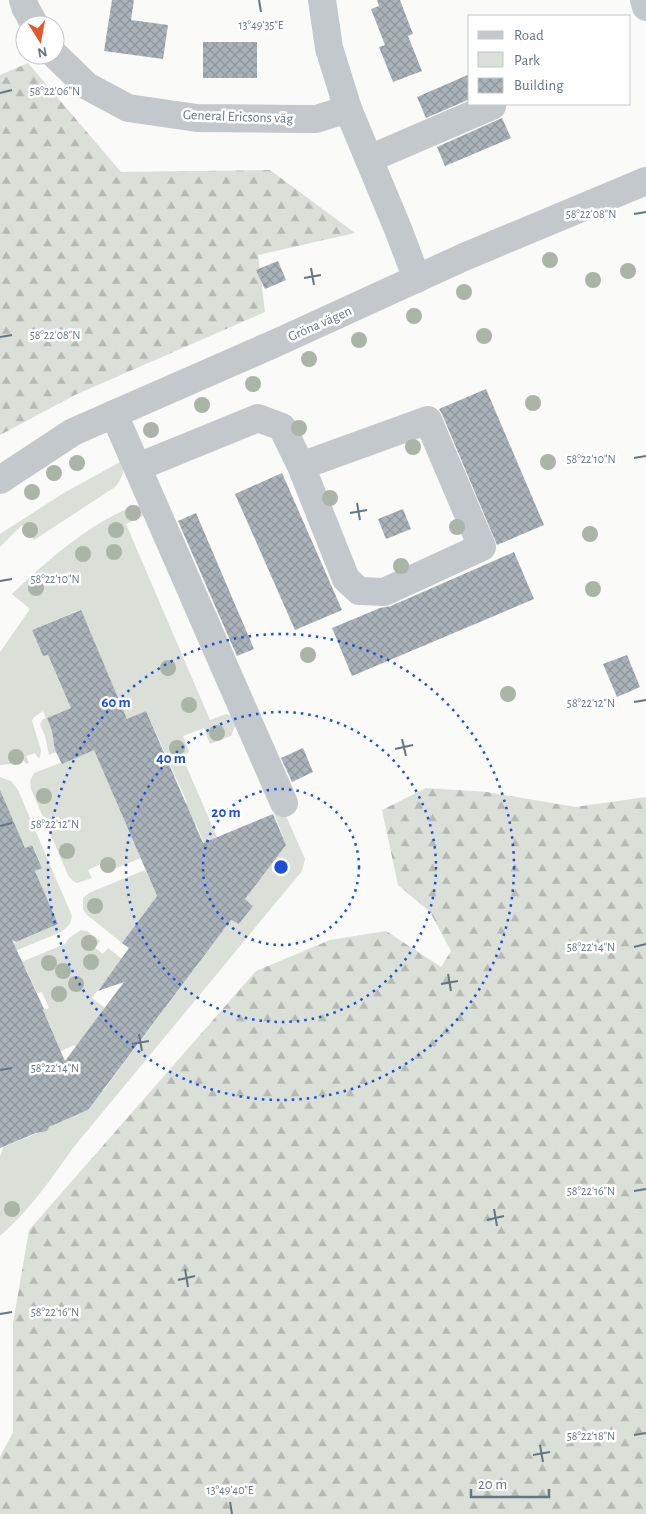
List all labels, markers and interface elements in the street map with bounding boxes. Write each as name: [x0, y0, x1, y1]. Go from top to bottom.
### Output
north arrow: [15, 15, 65, 65]
legend: [468, 15, 631, 105]
text: 13°49'35"E: [238, 19, 284, 31]
text: Road: [514, 28, 544, 43]
text: N: [36, 44, 48, 60]
text: Park: [514, 53, 540, 68]
text: Building: [514, 78, 564, 93]
text: 58°22'06"N: [30, 85, 80, 97]
street label: General Ericsons väg: [183, 108, 294, 126]
text: 58°22'08"N: [566, 208, 616, 220]
street label: Gröna vägen: [286, 304, 354, 344]
text: 58°22'08"N: [30, 329, 80, 341]
text: 58°22'10"N: [566, 453, 616, 465]
text: 58°22'10"N: [30, 573, 80, 585]
text: 60 m: [101, 695, 131, 710]
text: 58°22'12"N: [567, 697, 615, 709]
text: 40 m: [156, 751, 186, 766]
text: 20 m: [211, 805, 241, 820]
text: 58°22'12"N: [31, 818, 79, 830]
centre of rings: [272, 858, 290, 876]
text: 58°22'14"N: [567, 941, 615, 953]
text: 58°22'14"N: [31, 1062, 79, 1074]
text: 58°22'16"N: [567, 1185, 615, 1197]
text: 58°22'16"N: [31, 1306, 79, 1318]
text: 58°22'18"N: [567, 1430, 615, 1442]
scale bar: [471, 1466, 548, 1498]
text: 20 m: [478, 1477, 507, 1492]
text: 13°49'40"E: [206, 1484, 254, 1496]

